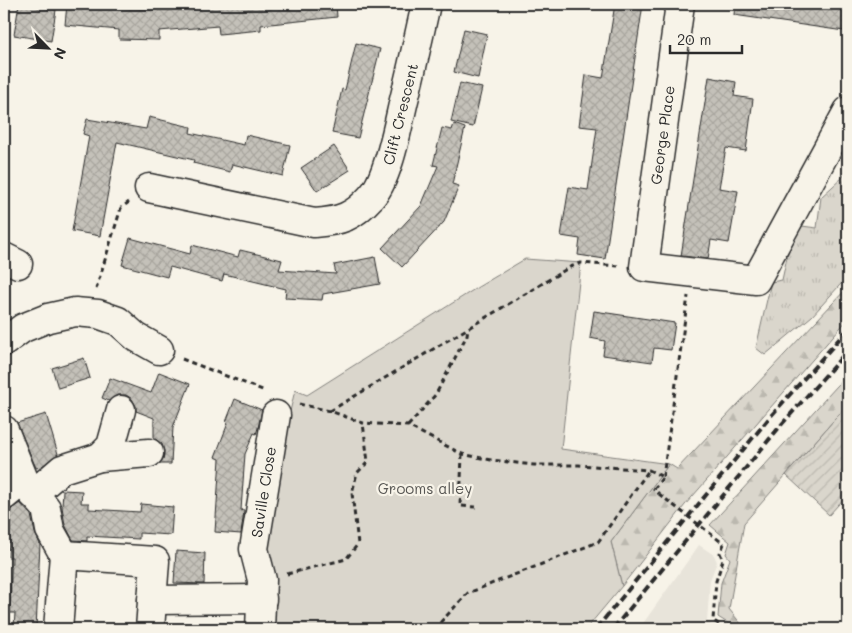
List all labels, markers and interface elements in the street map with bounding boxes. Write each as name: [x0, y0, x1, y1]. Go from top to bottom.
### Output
north arrow: [22, 22, 72, 72]
scale bar: [670, 22, 742, 54]
text: 20 m: [677, 29, 711, 49]
text: N: [49, 45, 71, 62]
street label: Clift Crescent: [378, 61, 422, 167]
street label: George Place: [645, 84, 679, 186]
street label: Saville Close: [246, 445, 280, 539]
park label: Grooms alley: [378, 478, 472, 498]

